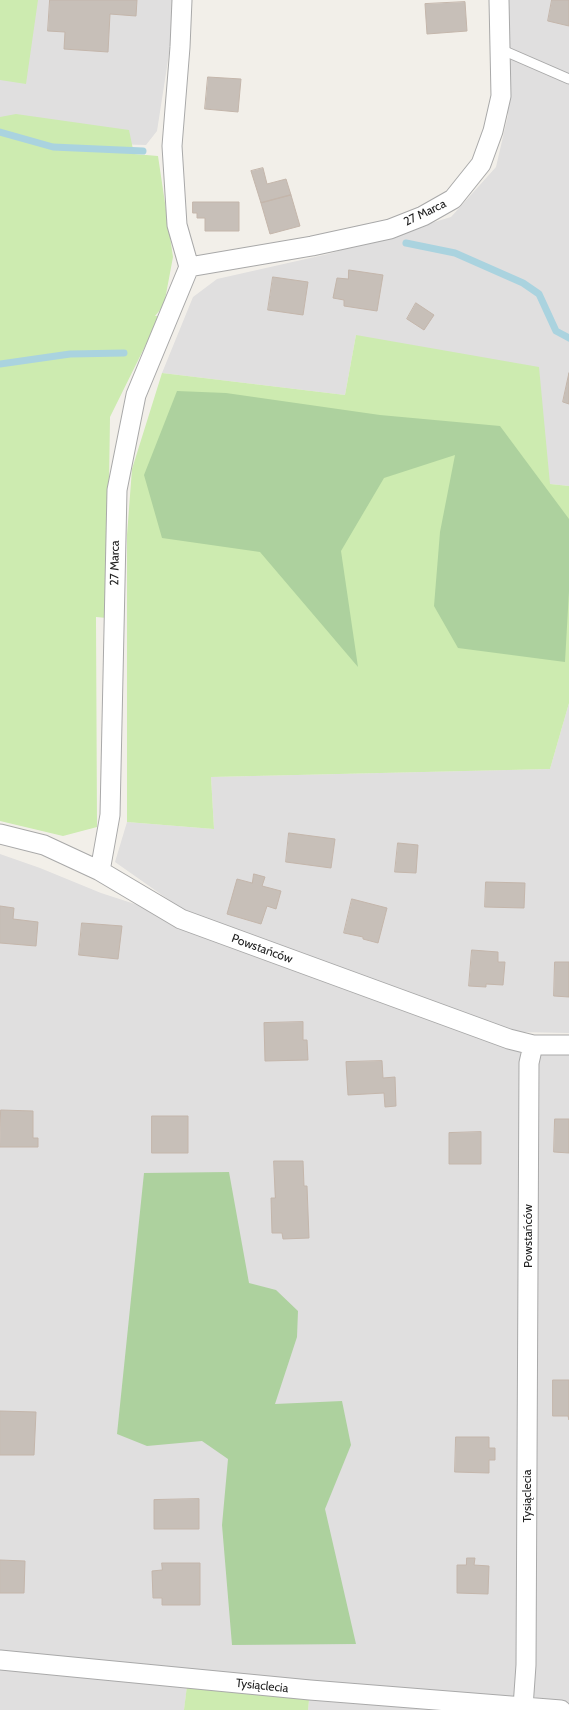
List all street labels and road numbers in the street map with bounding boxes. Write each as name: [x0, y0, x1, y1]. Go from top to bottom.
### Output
street label: 27 Marca: [401, 197, 449, 229]
street label: 27 Marca: [107, 540, 123, 586]
street label: Powstańców: [229, 931, 295, 967]
street label: Powstańców: [521, 1204, 535, 1268]
street label: Tysiąclecia: [520, 1470, 534, 1522]
street label: Tysiąclecia: [235, 1676, 289, 1696]

